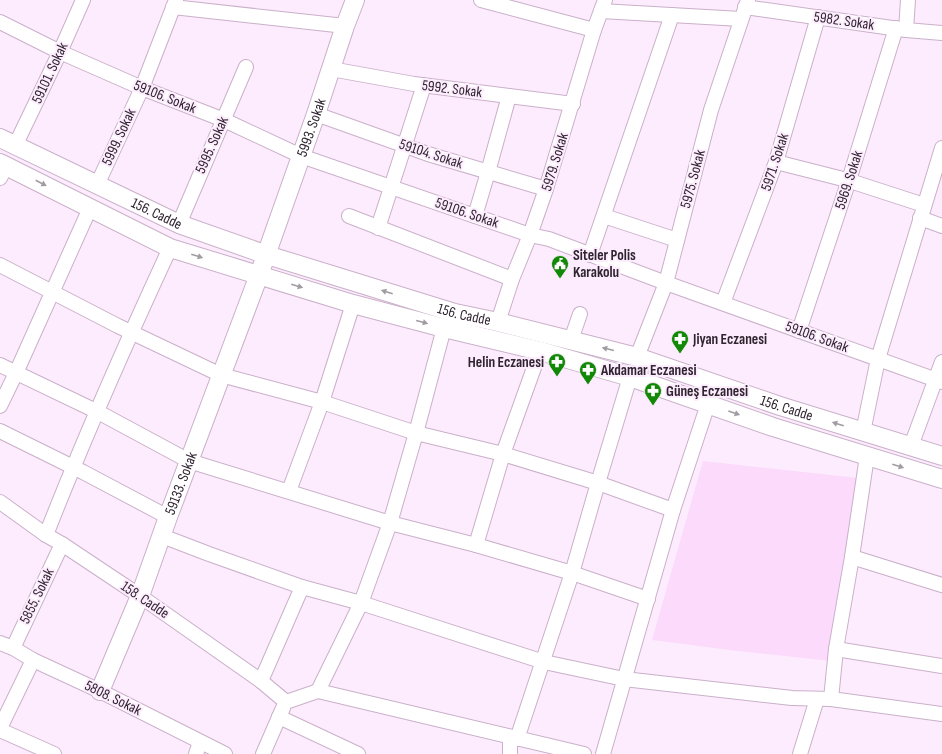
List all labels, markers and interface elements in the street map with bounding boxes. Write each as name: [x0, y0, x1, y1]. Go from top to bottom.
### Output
street label: 5982. Sokak: [813, 7, 876, 35]
street label: 59101. Sokak: [28, 39, 73, 107]
street label: 59106. Sokak: [131, 76, 199, 118]
street label: 5992. Sokak: [421, 76, 483, 102]
street label: 5993. Sokak: [292, 95, 330, 159]
street label: 5999. Sokak: [98, 105, 141, 169]
street label: 5995. Sokak: [191, 113, 233, 176]
street label: 5979. Sokak: [537, 130, 573, 193]
street label: 5971. Sokak: [757, 131, 793, 193]
street label: 59104. Sokak: [397, 135, 466, 173]
street label: 5975. Sokak: [676, 147, 710, 210]
street label: 5969. Sokak: [831, 148, 867, 212]
one-way arrow: [35, 180, 47, 187]
street label: 156. Cadde: [128, 193, 185, 234]
street label: 59106. Sokak: [433, 193, 502, 233]
place label: Siteler Polis Karakolu: [573, 246, 636, 282]
one-way arrow: [191, 253, 203, 259]
public building icon: Siteler Polis Karakolu: [550, 254, 570, 279]
one-way arrow: [291, 283, 303, 289]
one-way arrow: [381, 288, 393, 294]
street label: 156. Cadde: [435, 299, 493, 330]
street label: 59106. Sokak: [783, 317, 851, 357]
one-way arrow: [416, 319, 428, 325]
pharmacy icon: Jiyan Eczanesi: [670, 329, 690, 354]
place label: Jiyan Eczanesi: [692, 330, 767, 349]
one-way arrow: [601, 346, 614, 352]
pharmacy icon: Helin Eczanesi: [547, 352, 567, 377]
place label: Helin Eczanesi: [468, 353, 544, 372]
pharmacy icon: Akdamar Eczanesi: [578, 360, 598, 385]
place label: Akdamar Eczanesi: [600, 361, 696, 380]
pharmacy icon: Güneş Eczanesi: [643, 381, 663, 406]
place label: Güneş Eczanesi: [666, 382, 748, 401]
street label: 156. Cadde: [758, 390, 815, 425]
one-way arrow: [729, 410, 741, 416]
one-way arrow: [831, 421, 843, 427]
street label: 59133. Sokak: [160, 449, 201, 517]
one-way arrow: [892, 463, 904, 469]
street label: 5855. Sokak: [15, 565, 59, 627]
street label: 158. Cadde: [117, 577, 173, 623]
street label: 5808. Sokak: [81, 676, 145, 720]

